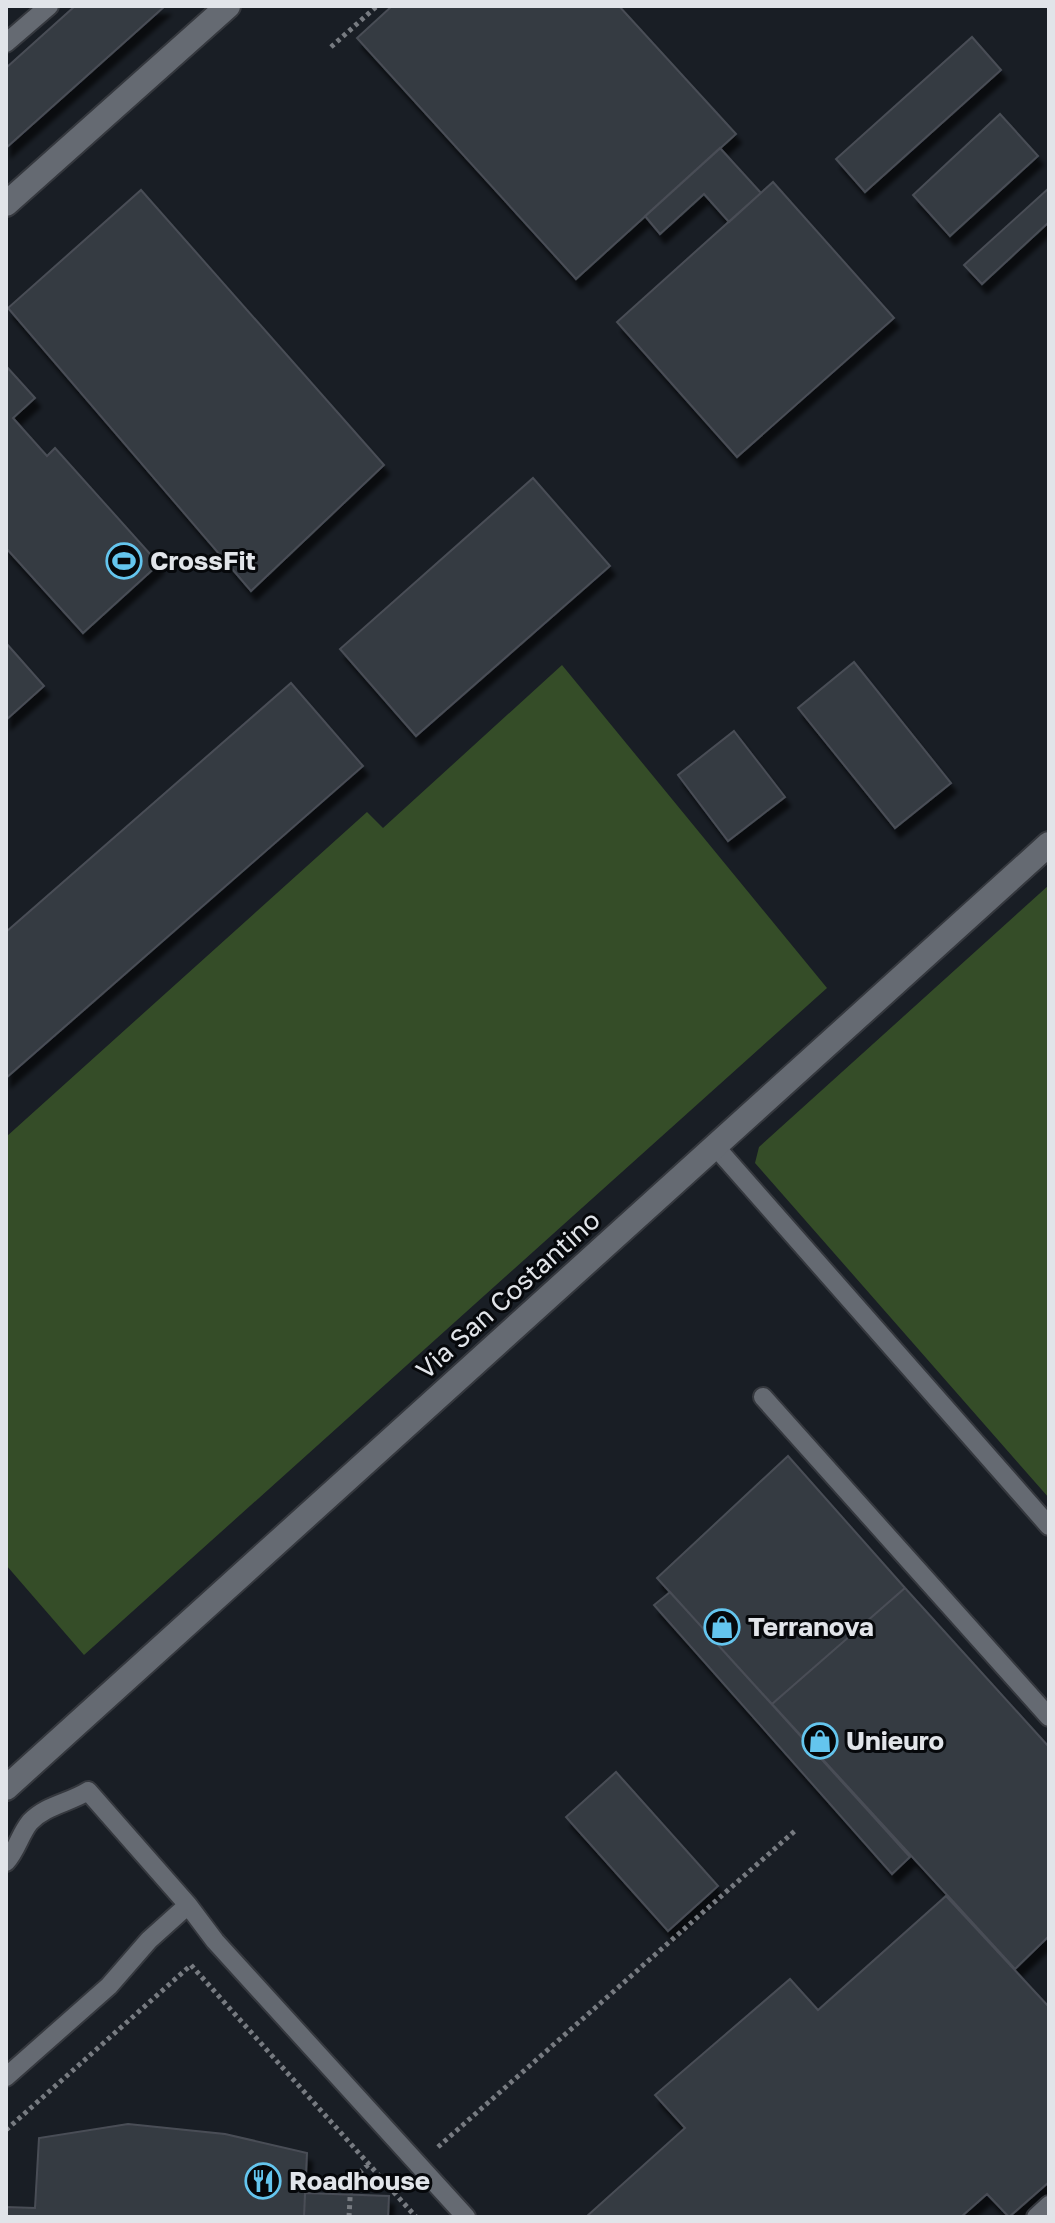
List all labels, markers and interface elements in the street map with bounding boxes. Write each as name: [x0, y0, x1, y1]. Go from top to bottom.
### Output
sports icon: CrossFit: [105, 542, 143, 580]
place label: CrossFit: [150, 545, 256, 576]
street label: Via San Costantino: [410, 1204, 606, 1385]
shop icon: Terranova: [703, 1608, 741, 1646]
place label: Terranova: [748, 1611, 874, 1642]
shop icon: Unieuro: [801, 1722, 839, 1760]
place label: Unieuro: [846, 1725, 944, 1756]
restaurant icon: Roadhouse: [244, 2162, 282, 2200]
place label: Roadhouse: [289, 2165, 430, 2196]

